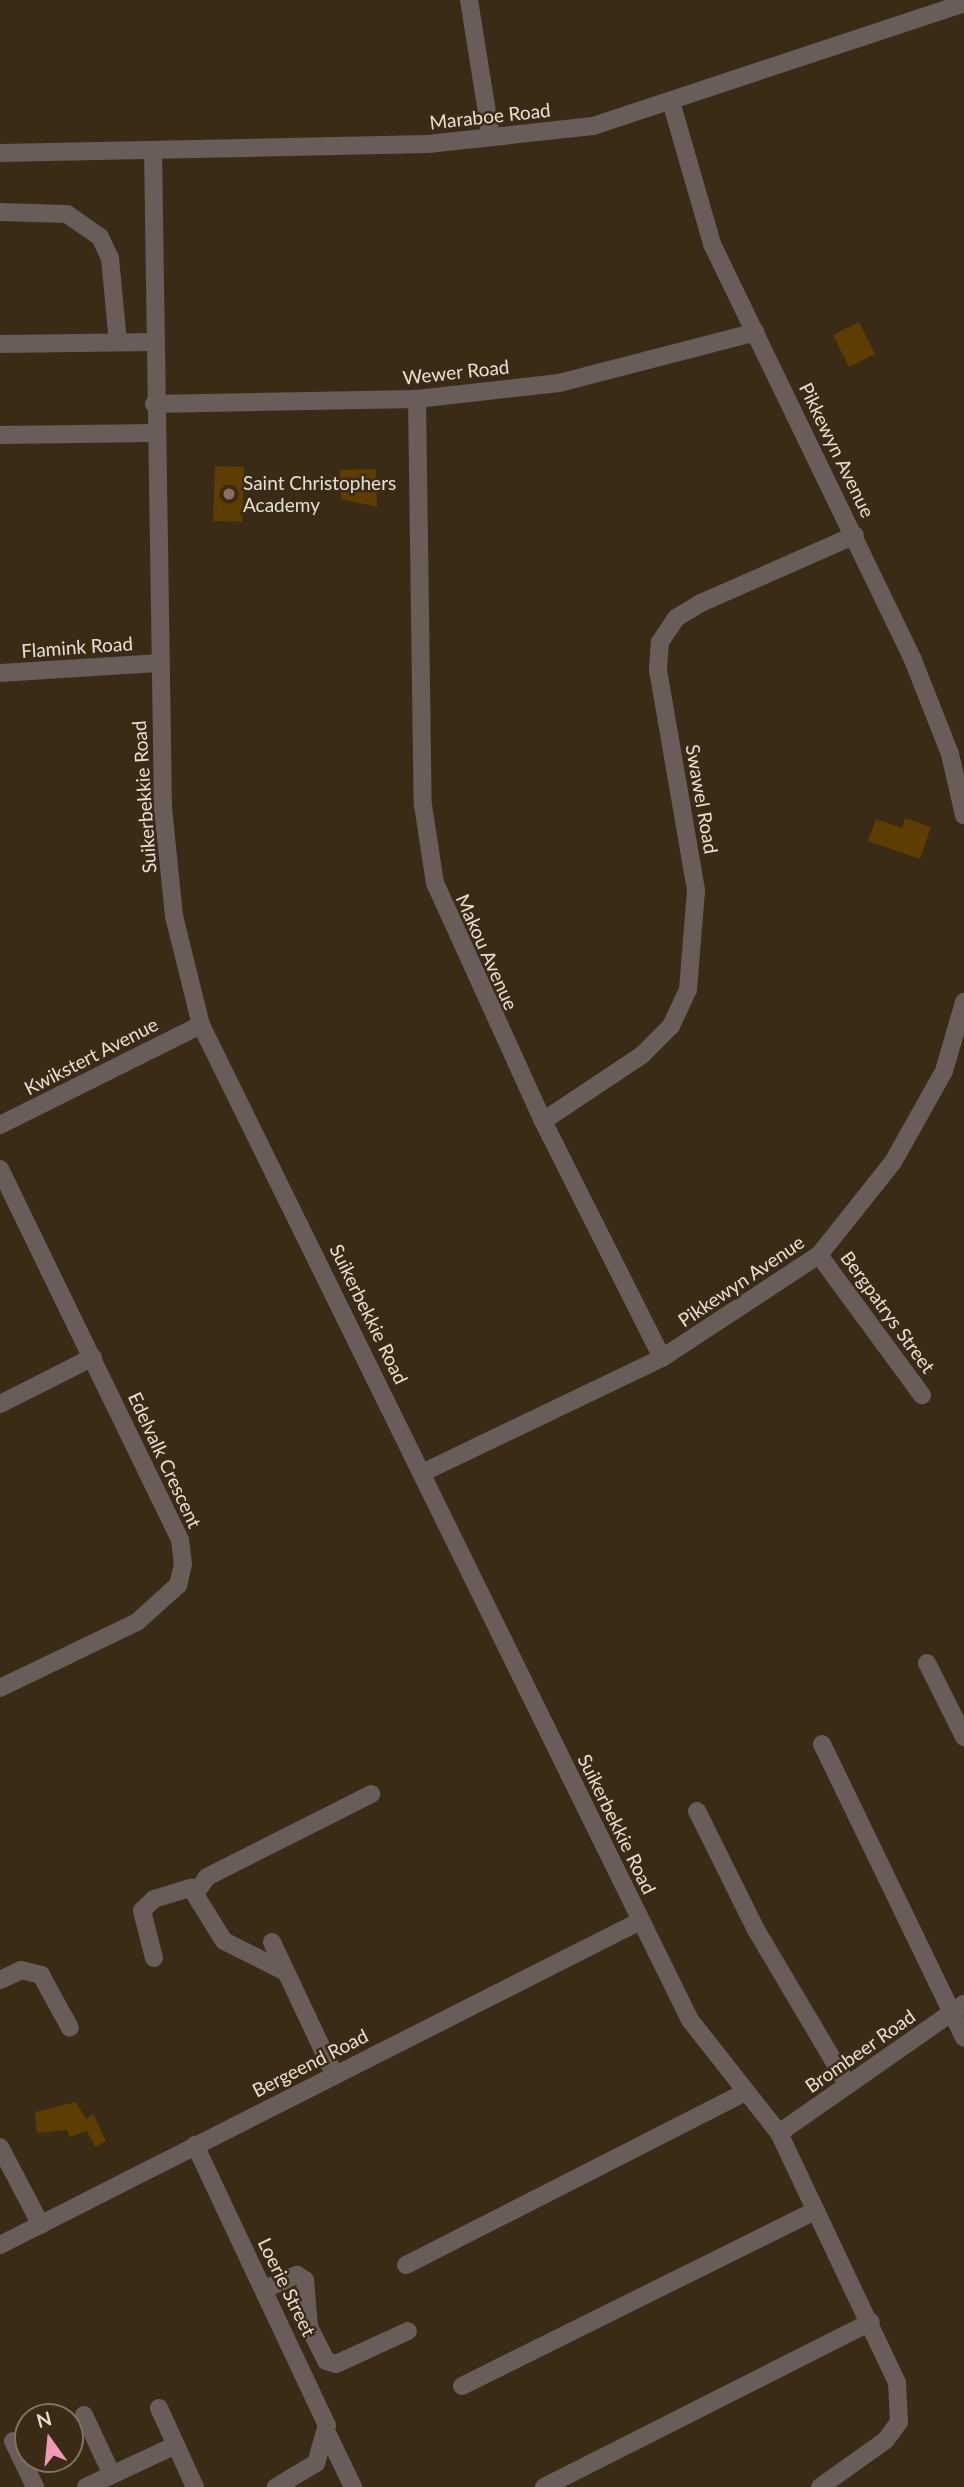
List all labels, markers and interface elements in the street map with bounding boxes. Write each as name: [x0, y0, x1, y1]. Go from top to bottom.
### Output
street label: Maraboe Road: [428, 98, 552, 134]
street label: Wewer Road: [401, 355, 511, 389]
street label: Pikkewyn Avenue: [794, 379, 880, 521]
place label: Saint Christophers Academy: [243, 472, 396, 516]
marker: Saint Christophers Academy: [221, 486, 237, 502]
street label: Flamink Road: [20, 632, 134, 662]
street label: Suikerbekkie Road: [127, 720, 161, 874]
street label: Swawel Road: [681, 743, 723, 855]
street label: Makou Avenue: [451, 890, 523, 1014]
street label: Kwikstert Avenue: [20, 1012, 162, 1100]
street label: Pikkewyn Avenue: [673, 1230, 809, 1332]
street label: Suikerbekkie Road: [325, 1240, 413, 1388]
street label: Bergpatrys Street: [836, 1247, 940, 1377]
street label: Edelvalk Crescent: [124, 1388, 206, 1532]
street label: Suikerbekkie Road: [573, 1750, 661, 1898]
street label: Brombeer Road: [800, 2004, 920, 2098]
street label: Bergeend Road: [248, 2024, 372, 2102]
street label: Loerie Street: [253, 2234, 321, 2340]
north arrow: [14, 2403, 84, 2473]
text: N: [34, 2406, 54, 2432]

